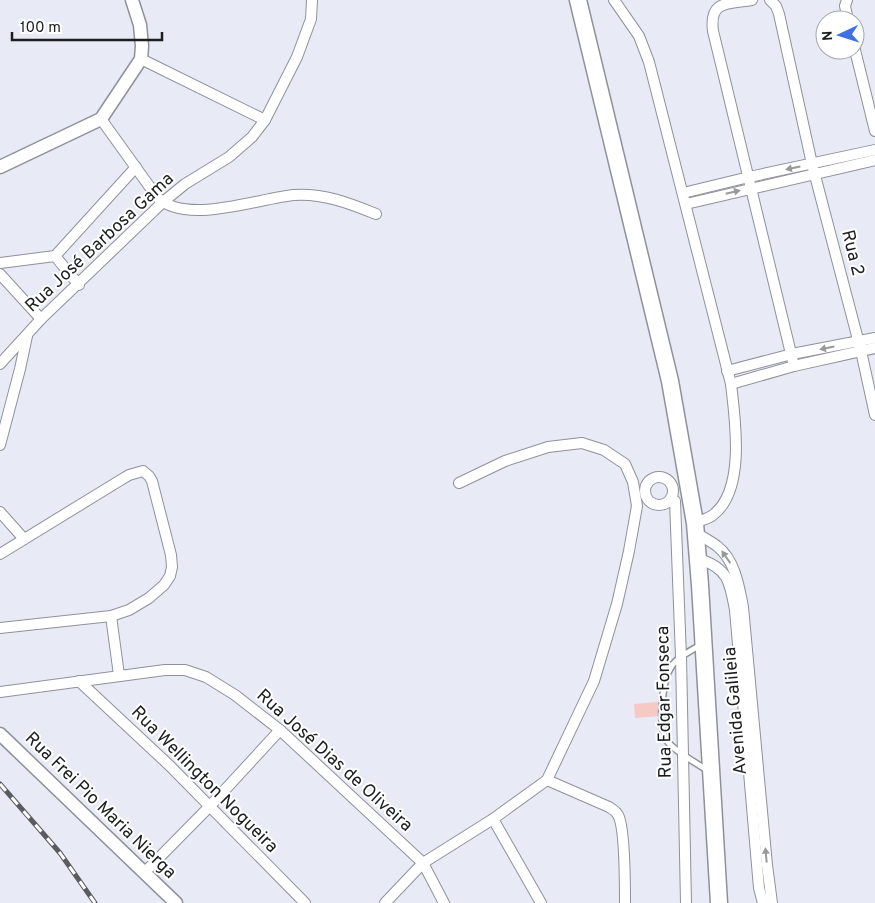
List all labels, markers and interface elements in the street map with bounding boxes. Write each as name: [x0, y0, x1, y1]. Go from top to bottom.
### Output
scale bar: [12, 10, 162, 42]
north arrow: [815, 10, 865, 60]
text: 100 m: [20, 19, 61, 38]
text: N: [820, 30, 837, 41]
one-way arrow: [786, 164, 801, 172]
street label: Rua José Barbosa Gama: [21, 168, 179, 318]
one-way arrow: [726, 188, 741, 196]
street label: Rua 2: [835, 228, 869, 278]
one-way arrow: [819, 344, 835, 352]
one-way arrow: [721, 550, 731, 564]
street label: Rua Edgar Fonseca: [652, 626, 678, 778]
street label: Avenida Galileia: [719, 646, 753, 776]
street label: Rua José Dias de Oliveira: [251, 685, 417, 837]
street label: Rua Wellington Nogueira: [126, 702, 282, 858]
street label: Rua Frei Pio Maria Nierga: [19, 728, 181, 884]
one-way arrow: [762, 846, 770, 862]

